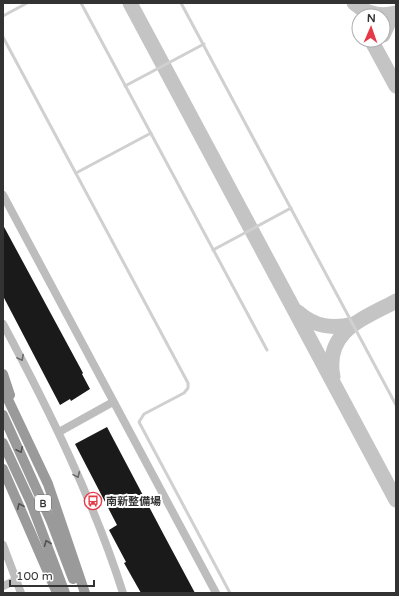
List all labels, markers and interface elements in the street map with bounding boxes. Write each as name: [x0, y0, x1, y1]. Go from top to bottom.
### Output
north arrow: [351, 8, 391, 48]
text: N: [367, 12, 376, 25]
one-way arrow: [17, 354, 24, 361]
one-way arrow: [15, 446, 23, 454]
one-way arrow: [73, 472, 81, 479]
bus stop icon: 南新整備場: [83, 491, 103, 511]
road number: B: [35, 495, 51, 511]
place label: 南新整備場: [106, 495, 161, 508]
one-way arrow: [16, 502, 24, 509]
one-way arrow: [44, 540, 52, 548]
scale bar: [10, 562, 94, 588]
text: 100 m: [16, 569, 53, 583]

